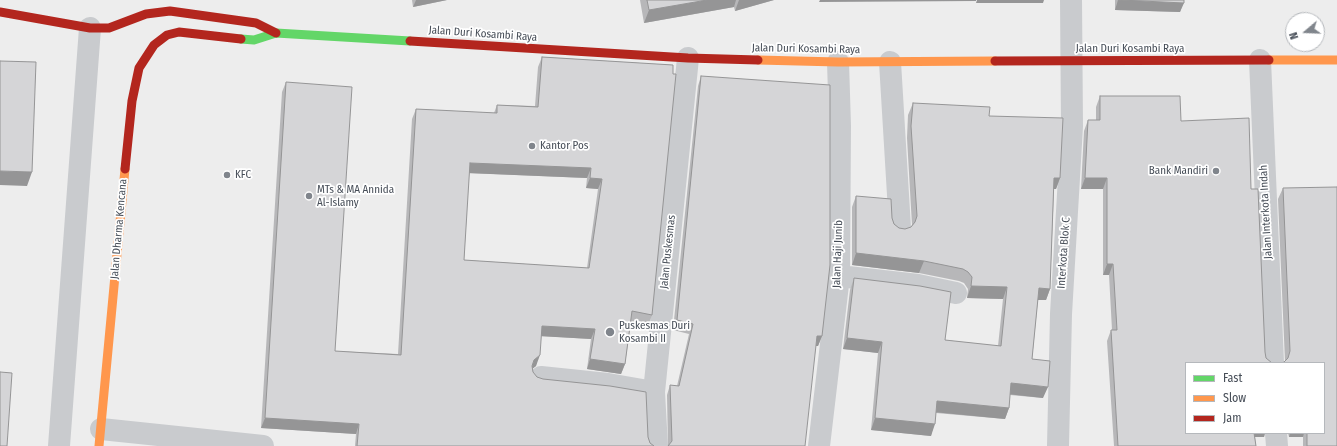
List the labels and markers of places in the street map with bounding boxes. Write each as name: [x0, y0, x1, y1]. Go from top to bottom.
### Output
place label: Kantor Pos: [540, 139, 588, 153]
marker: Kantor Pos: [527, 141, 537, 151]
place label: Bank Mandiri: [1149, 164, 1208, 178]
marker: Bank Mandiri: [1211, 166, 1221, 176]
place label: KFC: [235, 168, 251, 182]
marker: KFC: [222, 170, 232, 180]
place label: MTs & MA Annida Al-Islamy: [317, 183, 394, 209]
marker: MTs & MA Annida Al-Islamy: [304, 191, 314, 201]
place label: Puskesmas Duri Kosambi II: [619, 319, 690, 345]
marker: Puskesmas Duri Kosambi II: [604, 326, 616, 338]

